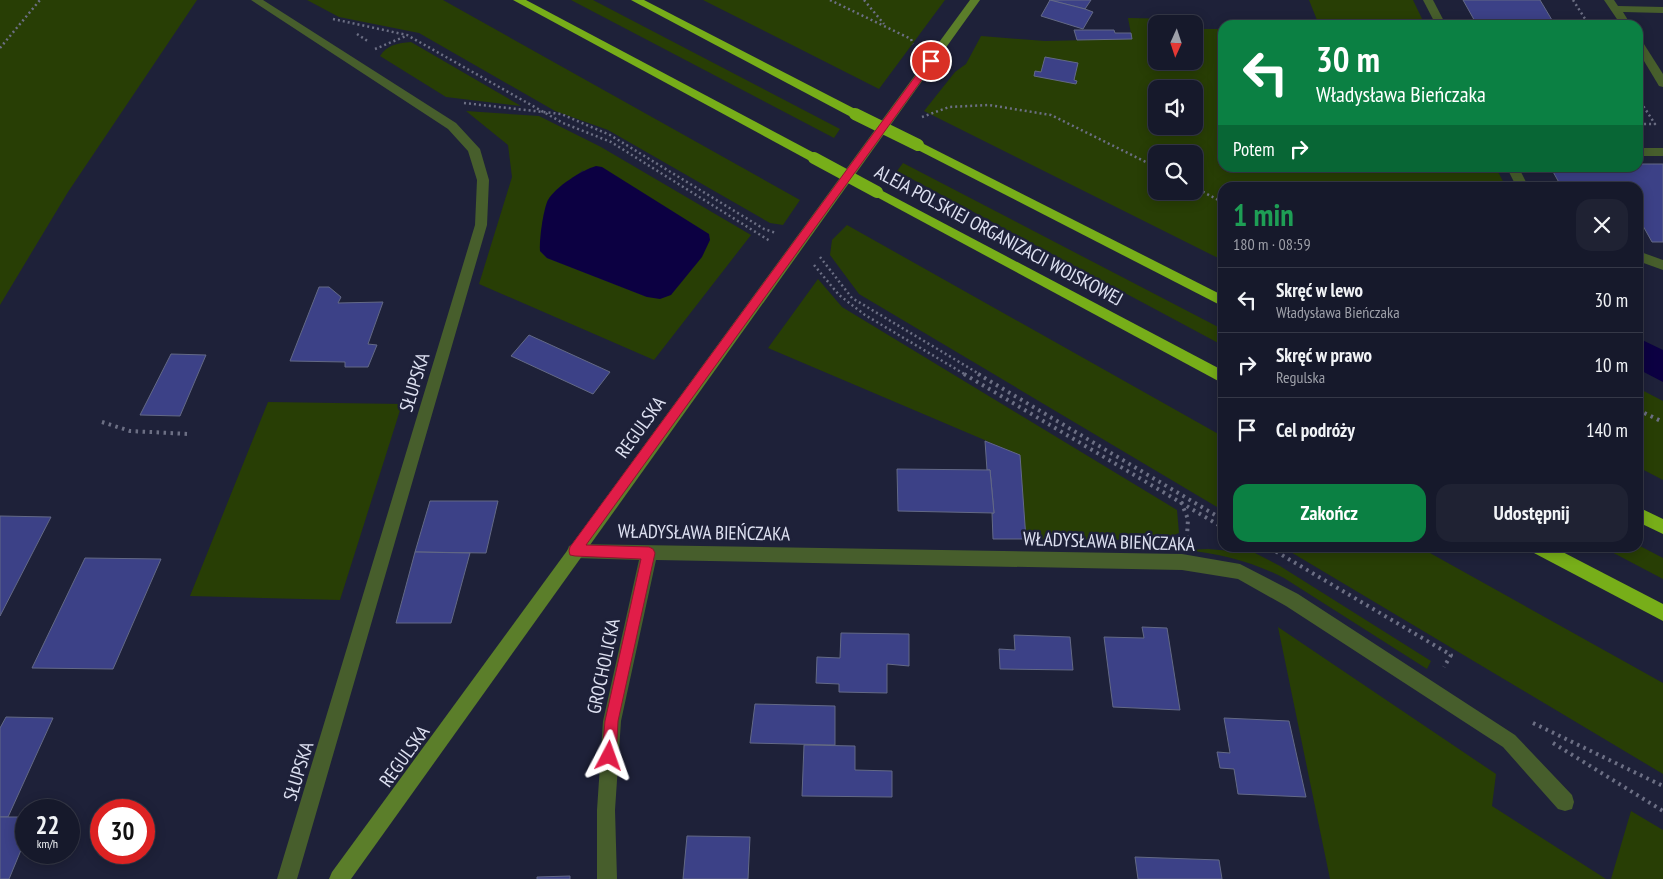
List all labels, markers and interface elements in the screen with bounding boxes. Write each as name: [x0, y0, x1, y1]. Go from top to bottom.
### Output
north arrow: [1148, 15, 1202, 70]
map controls: [1148, 15, 1203, 200]
text: 30 m: [1316, 36, 1380, 82]
pin: [910, 40, 952, 82]
icon: left: [1233, 40, 1298, 105]
icon: arrive: [917, 47, 945, 75]
button: sound: [1148, 80, 1203, 135]
text: Władysława Bieńczaka: [1316, 80, 1486, 108]
icon: right: [1285, 135, 1313, 163]
text: Potem: [1233, 137, 1275, 161]
button: search: [1148, 145, 1203, 200]
street label: ALEJA POLSKIEJ ORGANIZACJI WOJSKOWEJ: [871, 159, 1127, 311]
text: 1 min: [1233, 195, 1294, 234]
button: close: [1576, 199, 1628, 251]
text: 180 m · 08:59: [1233, 234, 1311, 254]
text: Skręć w lewo: [1276, 278, 1363, 302]
icon: left: [1233, 286, 1261, 314]
text: 30 m: [1595, 288, 1628, 312]
text: Władysława Bieńczaka: [1276, 302, 1400, 322]
text: Skręć w prawo: [1276, 343, 1372, 367]
street label: SŁUPSKA: [394, 350, 434, 414]
icon: right: [1233, 351, 1261, 379]
text: 10 m: [1595, 353, 1628, 377]
text: Regulska: [1276, 367, 1325, 387]
street label: REGULSKA: [610, 391, 670, 463]
icon: arrive: [1233, 416, 1261, 444]
text: Cel podróży: [1276, 418, 1355, 442]
text: 140 m: [1586, 418, 1628, 442]
button: Zakończ: [1233, 484, 1426, 542]
button: Udostępnij: [1436, 484, 1628, 542]
street label: WŁADYSŁAWA BIEŃCZAKA: [618, 518, 790, 546]
street label: WŁADYSŁAWA BIEŃCZAKA: [1023, 526, 1195, 556]
street label: GROCHOLICKA: [581, 616, 625, 716]
street label: REGULSKA: [374, 720, 434, 792]
position arrow: [582, 729, 634, 781]
street label: SŁUPSKA: [278, 739, 318, 803]
speed limit sign: 30: [90, 799, 155, 864]
text: 22: [36, 809, 59, 841]
text: km/h: [37, 836, 58, 851]

